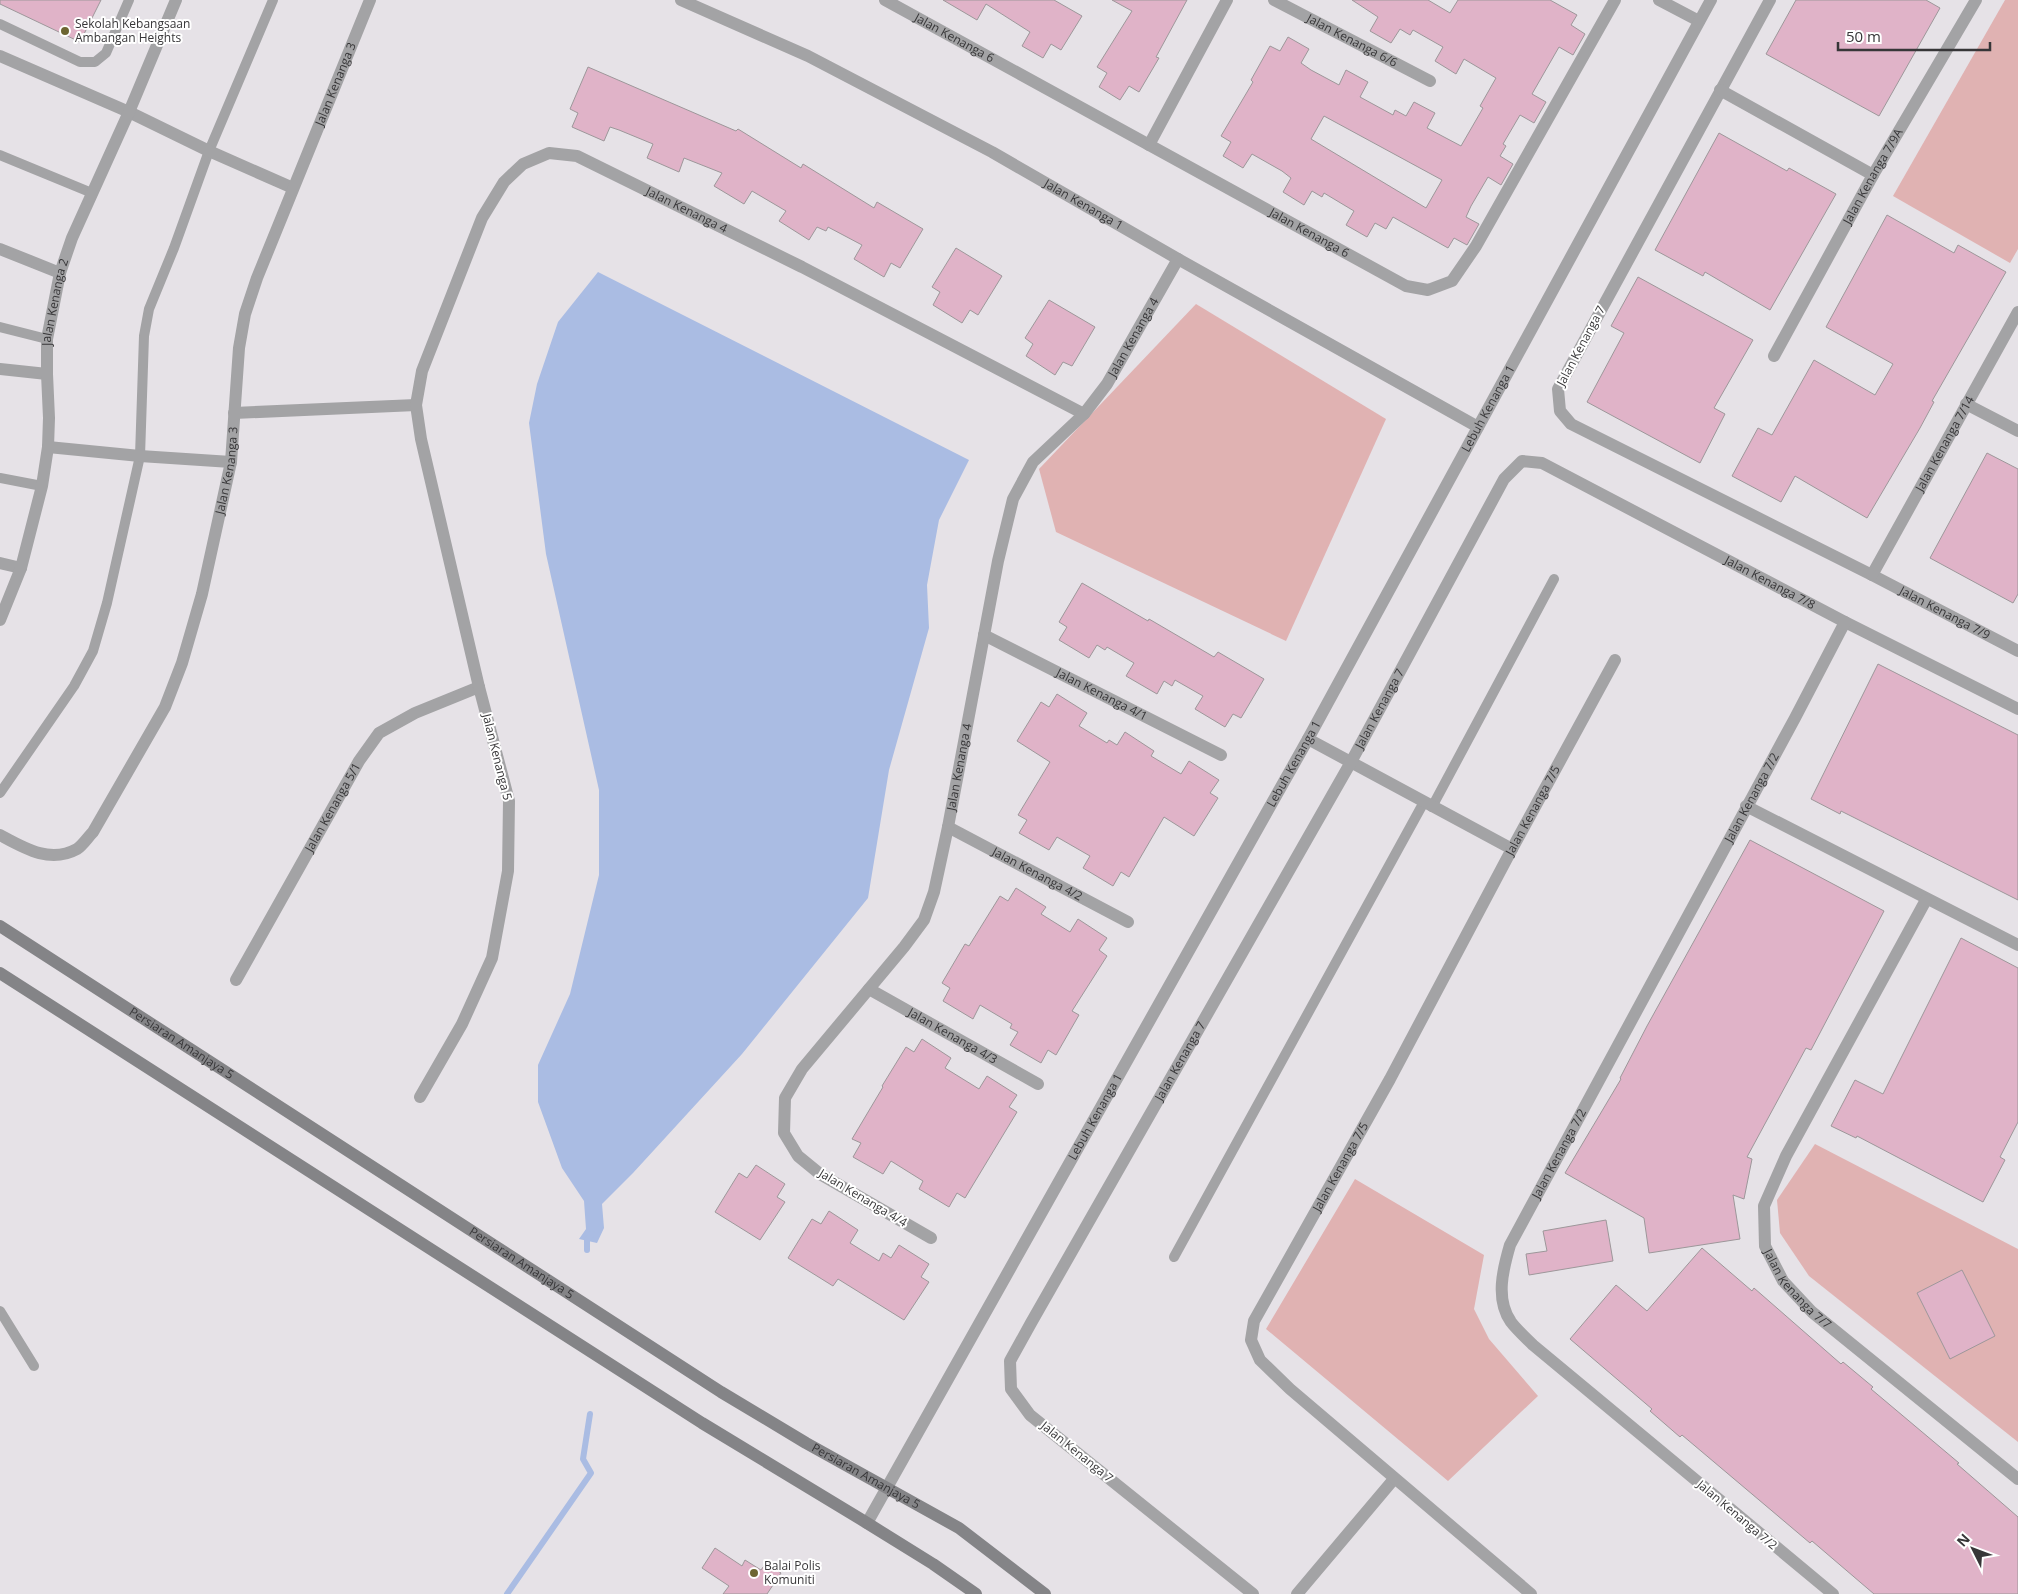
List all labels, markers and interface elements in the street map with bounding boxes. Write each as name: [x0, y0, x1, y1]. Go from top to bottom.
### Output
street label: Jalan Kenanga 6: [911, 8, 998, 66]
street label: Jalan Kenanga 6/6: [1303, 9, 1401, 71]
place label: Sekolah Kebangsaan Ambangan Heights: [75, 15, 190, 46]
scale bar: [1838, 20, 1990, 52]
marker: Sekolah Kebangsaan Ambangan Heights: [59, 25, 71, 37]
text: 50 m: [1846, 26, 1881, 46]
street label: Jalan Kenanga 3: [310, 40, 360, 129]
street label: Jalan Kenanga 7/9A: [1838, 125, 1907, 228]
street label: Jalan Kenanga 1: [1040, 174, 1127, 234]
street label: Jalan Kenanga 4: [642, 182, 731, 237]
street label: Jalan Kenanga 6: [1266, 203, 1353, 261]
street label: Jalan Kenanga 2: [38, 256, 72, 347]
street label: Jalan Kenanga 4: [1103, 294, 1162, 381]
street label: Jalan Kenanga 7: [1552, 302, 1609, 390]
street label: Lebuh Kenanga 1: [1457, 362, 1518, 455]
street label: Jalan Kenanga 7/14: [1910, 393, 1978, 495]
street label: Jalan Kenanga 3: [211, 426, 241, 517]
street label: Jalan Kenanga 7/8: [1721, 551, 1818, 613]
street label: Jalan Kenanga 7/9: [1896, 581, 1993, 643]
street label: Jalan Kenanga 4/1: [1053, 664, 1150, 724]
street label: Jalan Kenanga 7: [1350, 665, 1408, 752]
street label: Jalan Kenanga 5: [478, 711, 516, 802]
street label: Lebuh Kenanga 1: [1262, 717, 1325, 810]
street label: Jalan Kenanga 4: [942, 722, 975, 813]
street label: Jalan Kenanga 7/2: [1720, 749, 1783, 846]
street label: Jalan Kenanga 5/1: [300, 759, 364, 856]
street label: Jalan Kenanga 7/5: [1501, 762, 1564, 859]
street label: Jalan Kenanga 4/2: [988, 842, 1086, 905]
street label: Persiaran Amanjaya 5: [126, 1003, 237, 1083]
street label: Jalan Kenanga 4/3: [904, 1003, 1001, 1068]
street label: Jalan Kenanga 7: [1150, 1018, 1209, 1105]
street label: Lebuh Kenanga 1: [1064, 1070, 1126, 1163]
street label: Jalan Kenanga 7/2: [1527, 1106, 1590, 1203]
street label: Jalan Kenanga 7/5: [1308, 1119, 1372, 1215]
street label: Jalan Kenanga 4/4: [815, 1164, 911, 1231]
street label: Persiaran Amanjaya 5: [466, 1223, 578, 1303]
street label: Jalan Kenanga 7/7: [1760, 1245, 1835, 1333]
street label: Jalan Kenanga 7: [1037, 1416, 1117, 1486]
street label: Persiaran Amanjaya 5: [809, 1439, 923, 1513]
street label: Jalan Kenanga 7/2: [1693, 1475, 1781, 1553]
north arrow: [1948, 1524, 1998, 1574]
text: N: [1952, 1529, 1974, 1551]
place label: Balai Polis Komuniti: [764, 1557, 821, 1588]
marker: Balai Polis Komuniti: [748, 1567, 760, 1579]

